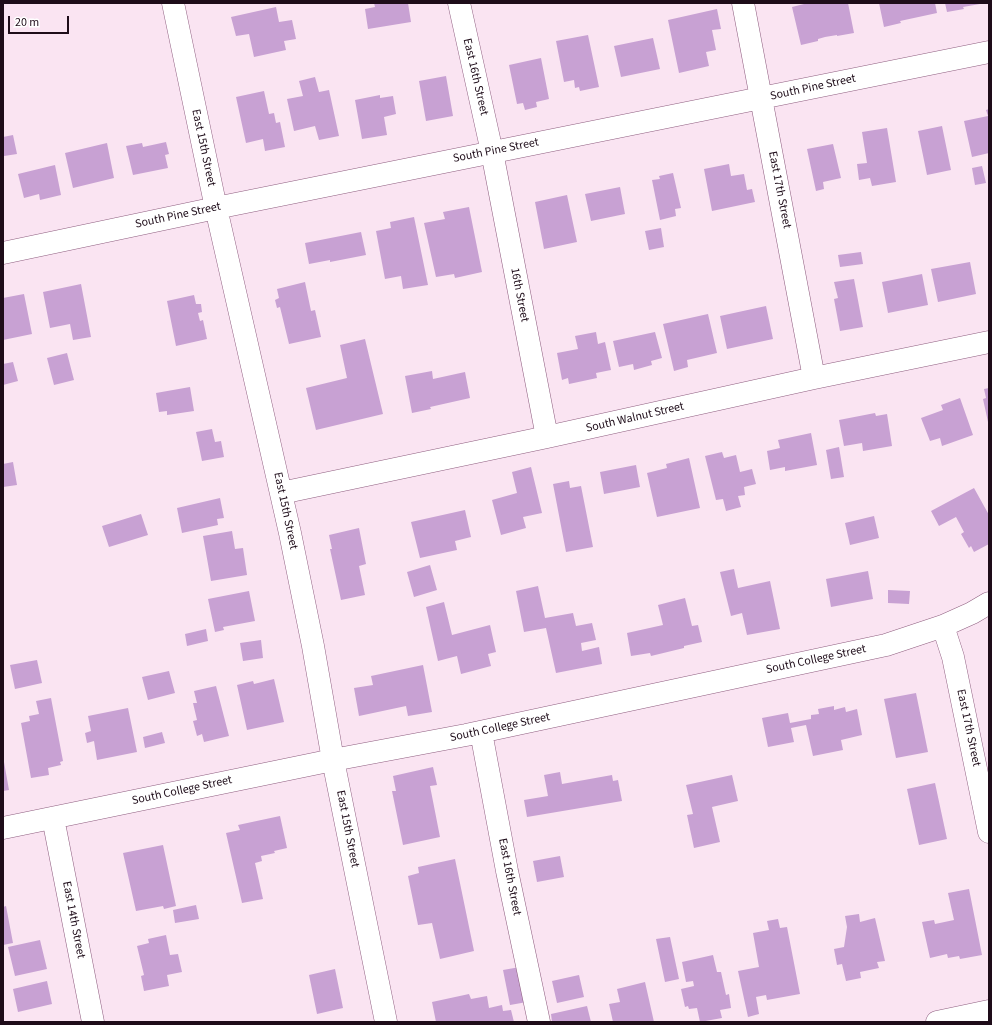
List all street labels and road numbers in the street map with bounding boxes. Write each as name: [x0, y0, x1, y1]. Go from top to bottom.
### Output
street label: East 16th Street: [459, 37, 491, 117]
street label: South Pine Street: [769, 72, 857, 104]
street label: East 15th Street: [188, 108, 218, 188]
street label: South Pine Street: [452, 136, 540, 166]
street label: East 17th Street: [764, 150, 794, 230]
street label: South Pine Street: [134, 200, 222, 232]
street label: 16th Street: [507, 267, 531, 323]
street label: South Walnut Street: [584, 400, 686, 436]
street label: East 15th Street: [270, 471, 300, 551]
street label: South College Street: [765, 642, 867, 678]
street label: East 17th Street: [953, 688, 983, 768]
street label: South College Street: [449, 710, 551, 746]
street label: South College Street: [131, 773, 233, 809]
street label: East 15th Street: [332, 789, 362, 869]
street label: East 16th Street: [494, 837, 524, 917]
street label: East 14th Street: [58, 880, 88, 960]

